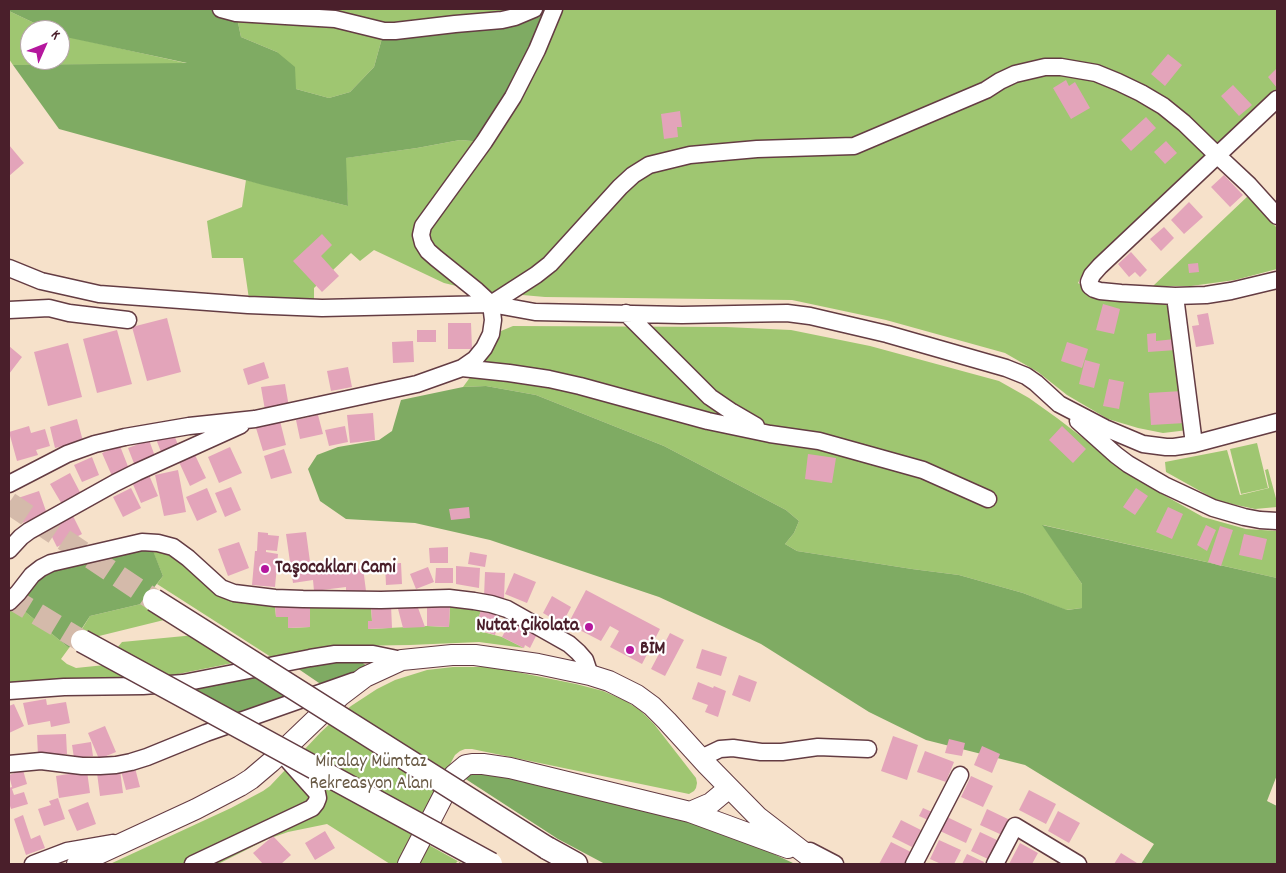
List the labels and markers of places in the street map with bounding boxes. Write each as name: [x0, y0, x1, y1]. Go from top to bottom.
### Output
place label: Taşocakları Cami: [275, 558, 396, 580]
marker: Taşocakları Cami: [259, 563, 271, 575]
place label: Nutat Çikolata: [476, 616, 579, 638]
marker: Nutat Çikolata: [583, 621, 595, 633]
place label: BİM: [640, 639, 665, 661]
marker: BİM: [624, 644, 636, 656]

